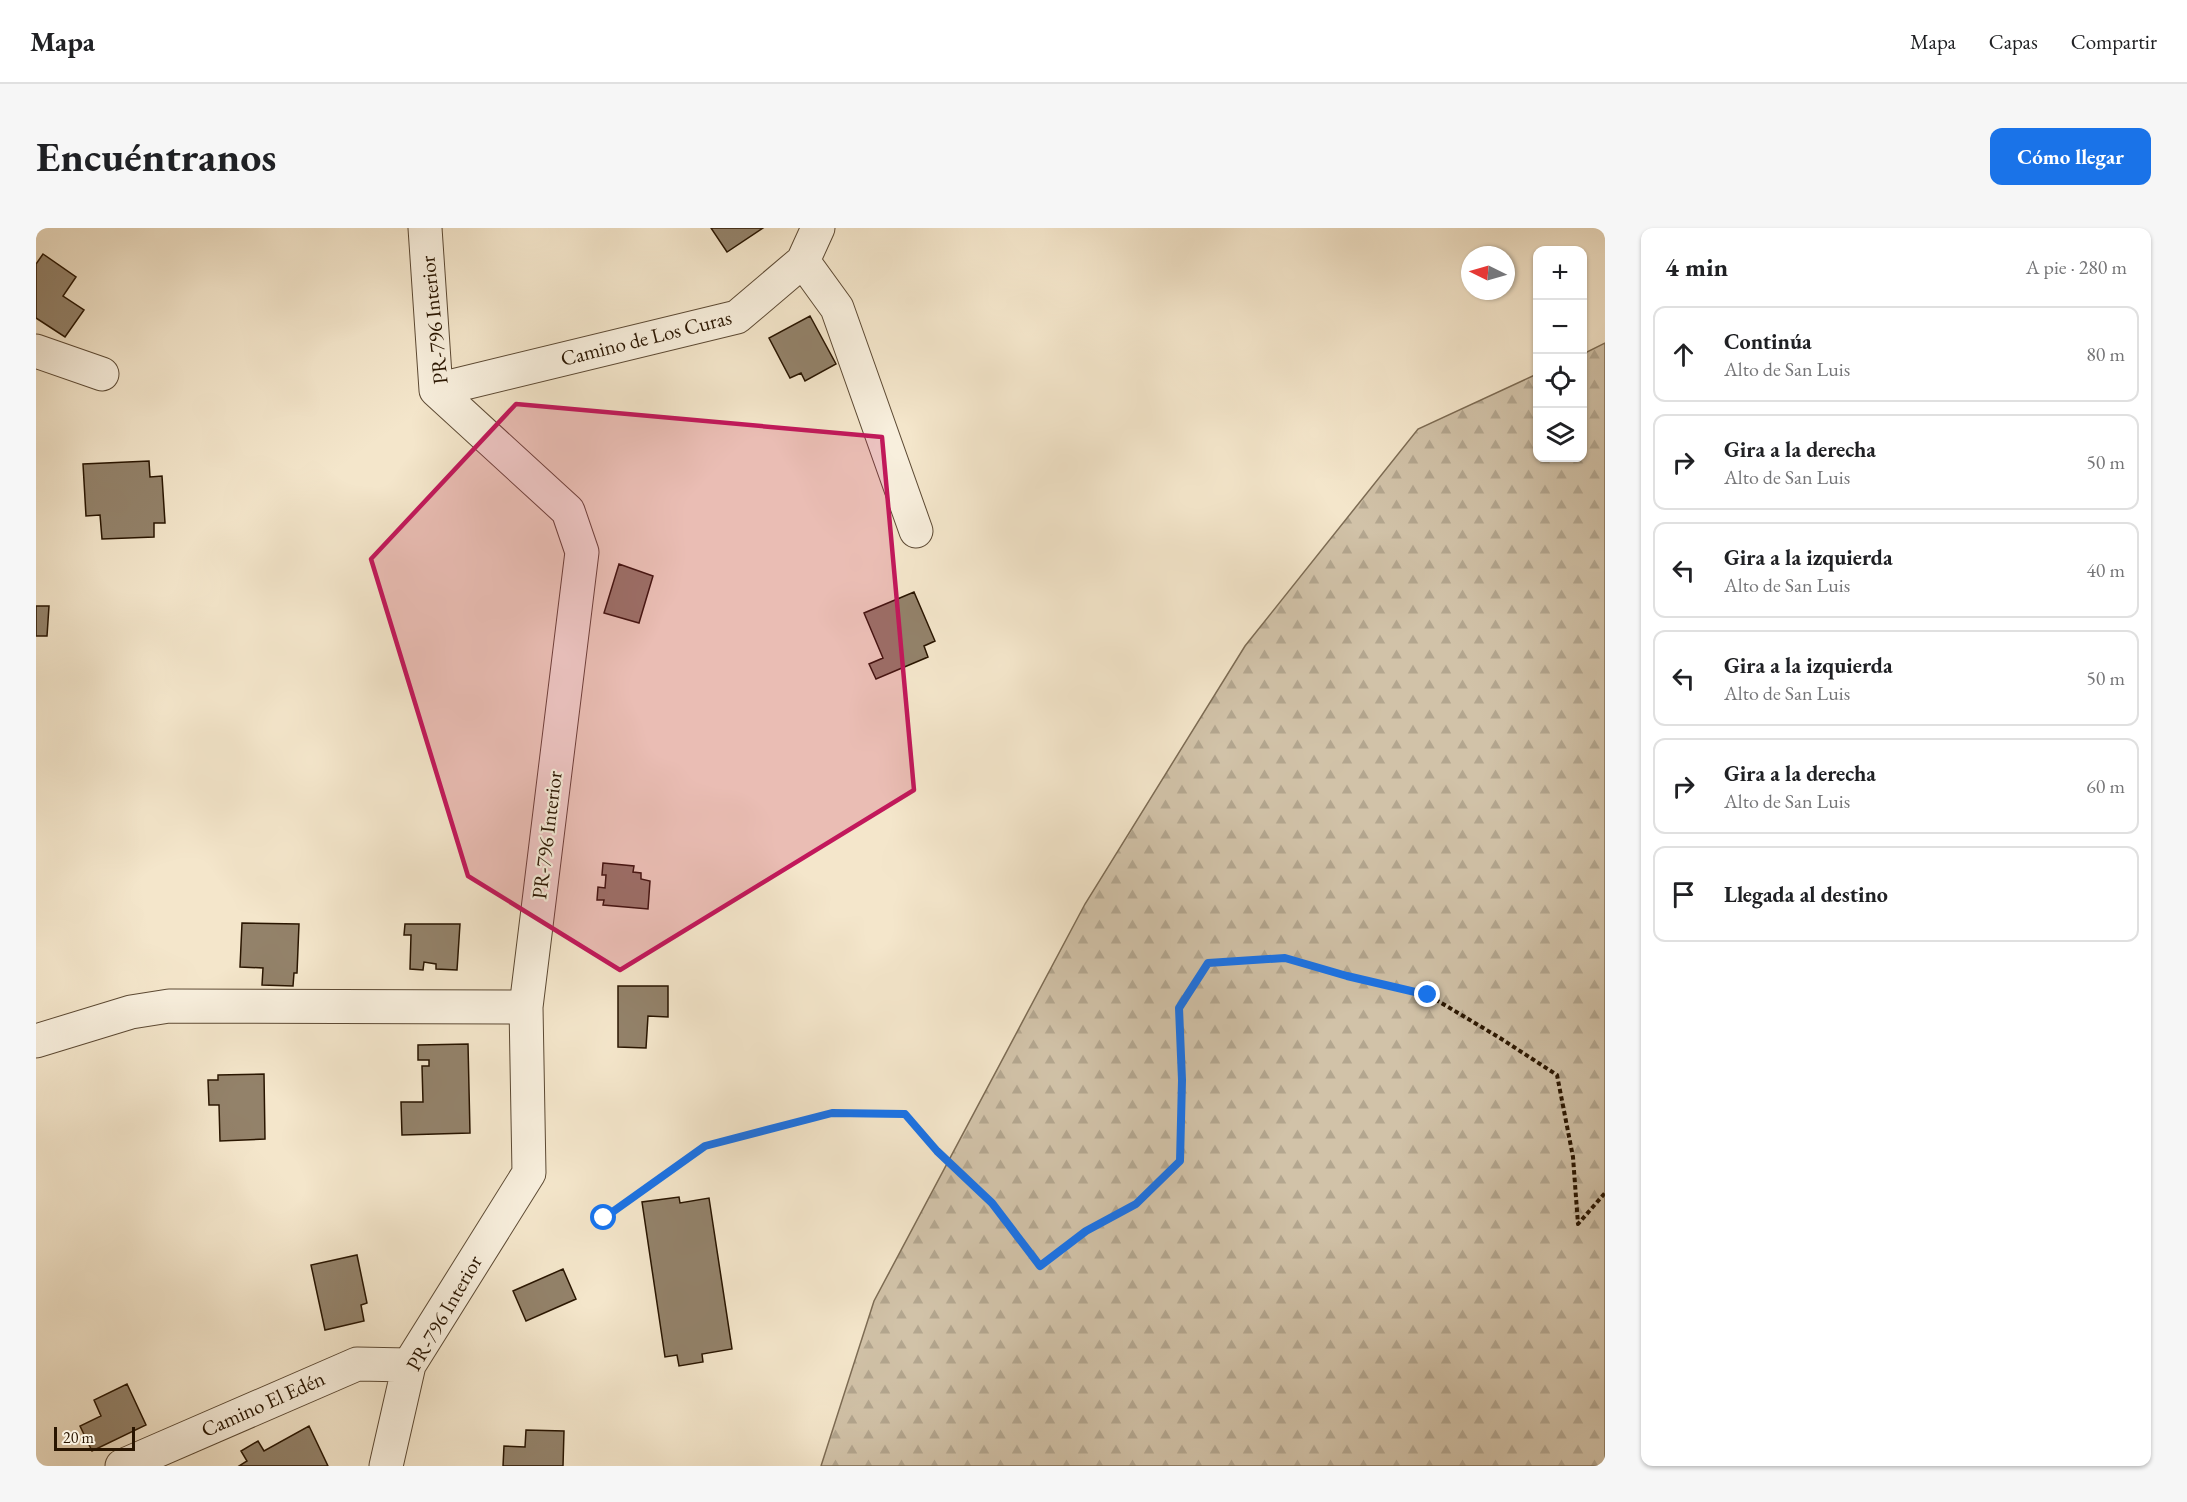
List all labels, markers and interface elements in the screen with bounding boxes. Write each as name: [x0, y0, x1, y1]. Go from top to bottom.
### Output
text: Mapa: [30, 23, 95, 59]
text: Mapa: [1910, 28, 1956, 55]
text: Capas: [1989, 28, 2038, 55]
text: Compartir: [2071, 28, 2157, 55]
button: Cómo llegar: [1990, 128, 2151, 185]
text: Encuéntranos: [36, 129, 276, 184]
north arrow: [1461, 246, 1515, 300]
map controls: [1533, 246, 1587, 462]
button: +: [1533, 246, 1587, 300]
text: 4 min: [1665, 250, 1728, 284]
street label: PR-796 Interior: [413, 254, 454, 386]
text: A pie · 280 m: [2026, 254, 2127, 280]
button: −: [1533, 300, 1587, 354]
street label: Camino de Los Curas: [558, 303, 734, 372]
text: Continúa: [1724, 327, 1812, 356]
icon: ahead: [1667, 338, 1700, 371]
text: 80 m: [2086, 341, 2125, 367]
button: locate: [1533, 354, 1587, 408]
text: Alto de San Luis: [1724, 356, 1850, 382]
button: layers: [1533, 408, 1587, 462]
text: Gira a la derecha: [1724, 435, 1876, 464]
icon: right: [1667, 446, 1700, 479]
text: 50 m: [2086, 449, 2125, 475]
text: Alto de San Luis: [1724, 464, 1850, 490]
text: Gira a la izquierda: [1724, 543, 1893, 572]
icon: left: [1667, 554, 1700, 587]
text: 40 m: [2086, 557, 2125, 583]
text: Alto de San Luis: [1724, 572, 1850, 598]
text: Gira a la izquierda: [1724, 651, 1893, 680]
icon: left: [1667, 662, 1700, 695]
text: 50 m: [2086, 665, 2125, 691]
text: Alto de San Luis: [1724, 680, 1850, 706]
text: Gira a la derecha: [1724, 759, 1876, 788]
street label: PR-796 Interior: [525, 769, 568, 901]
icon: right: [1667, 770, 1700, 803]
text: 60 m: [2086, 773, 2125, 799]
text: Alto de San Luis: [1724, 788, 1850, 814]
icon: arrive: [1667, 878, 1700, 911]
text: Llegada al destino: [1724, 880, 1888, 909]
route end: [1414, 981, 1440, 1007]
route start: [590, 1204, 616, 1230]
street label: PR-796 Interior: [400, 1250, 488, 1376]
street label: Camino El Edén: [197, 1364, 329, 1443]
scale bar: [54, 1424, 135, 1452]
text: 20 m: [63, 1427, 94, 1448]

